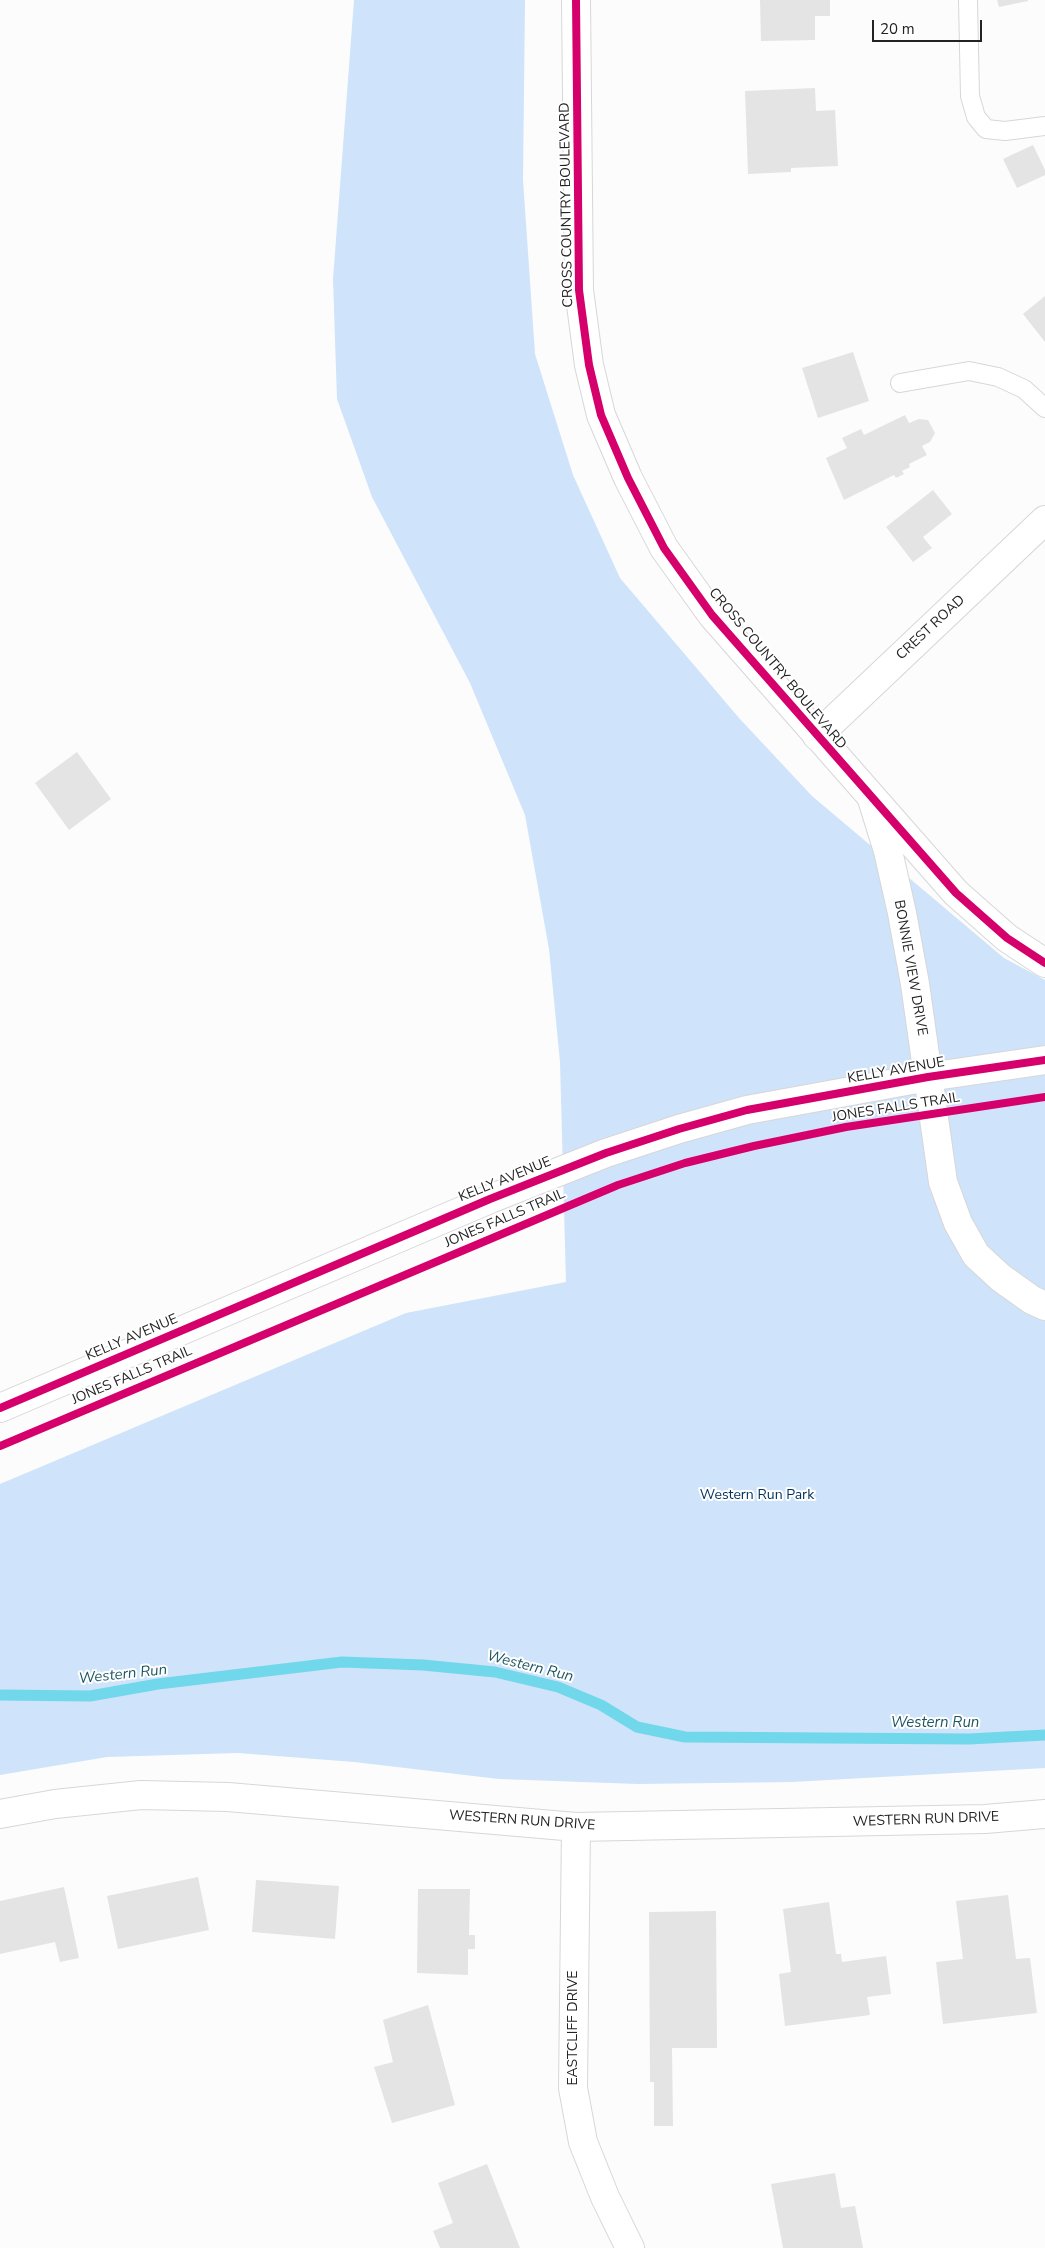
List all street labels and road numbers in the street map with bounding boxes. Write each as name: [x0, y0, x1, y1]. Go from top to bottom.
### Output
street label: CROSS COUNTRY BOULEVARD: [557, 102, 577, 308]
street label: CROSS COUNTRY BOULEVARD: [705, 585, 849, 753]
street label: CREST ROAD: [893, 592, 969, 664]
street label: BONNIE VIEW DRIVE: [890, 899, 930, 1037]
street label: KELLY AVENUE: [846, 1054, 946, 1088]
street label: JONES FALLS TRAIL: [831, 1090, 961, 1126]
street label: KELLY AVENUE: [456, 1154, 554, 1206]
street label: JONES FALLS TRAIL: [442, 1186, 568, 1252]
street label: KELLY AVENUE: [83, 1311, 181, 1365]
street label: JONES FALLS TRAIL: [69, 1343, 195, 1409]
street label: WESTERN RUN DRIVE: [448, 1808, 596, 1834]
street label: WESTERN RUN DRIVE: [853, 1809, 999, 1831]
street label: EASTCLIFF DRIVE: [566, 1971, 582, 2085]

